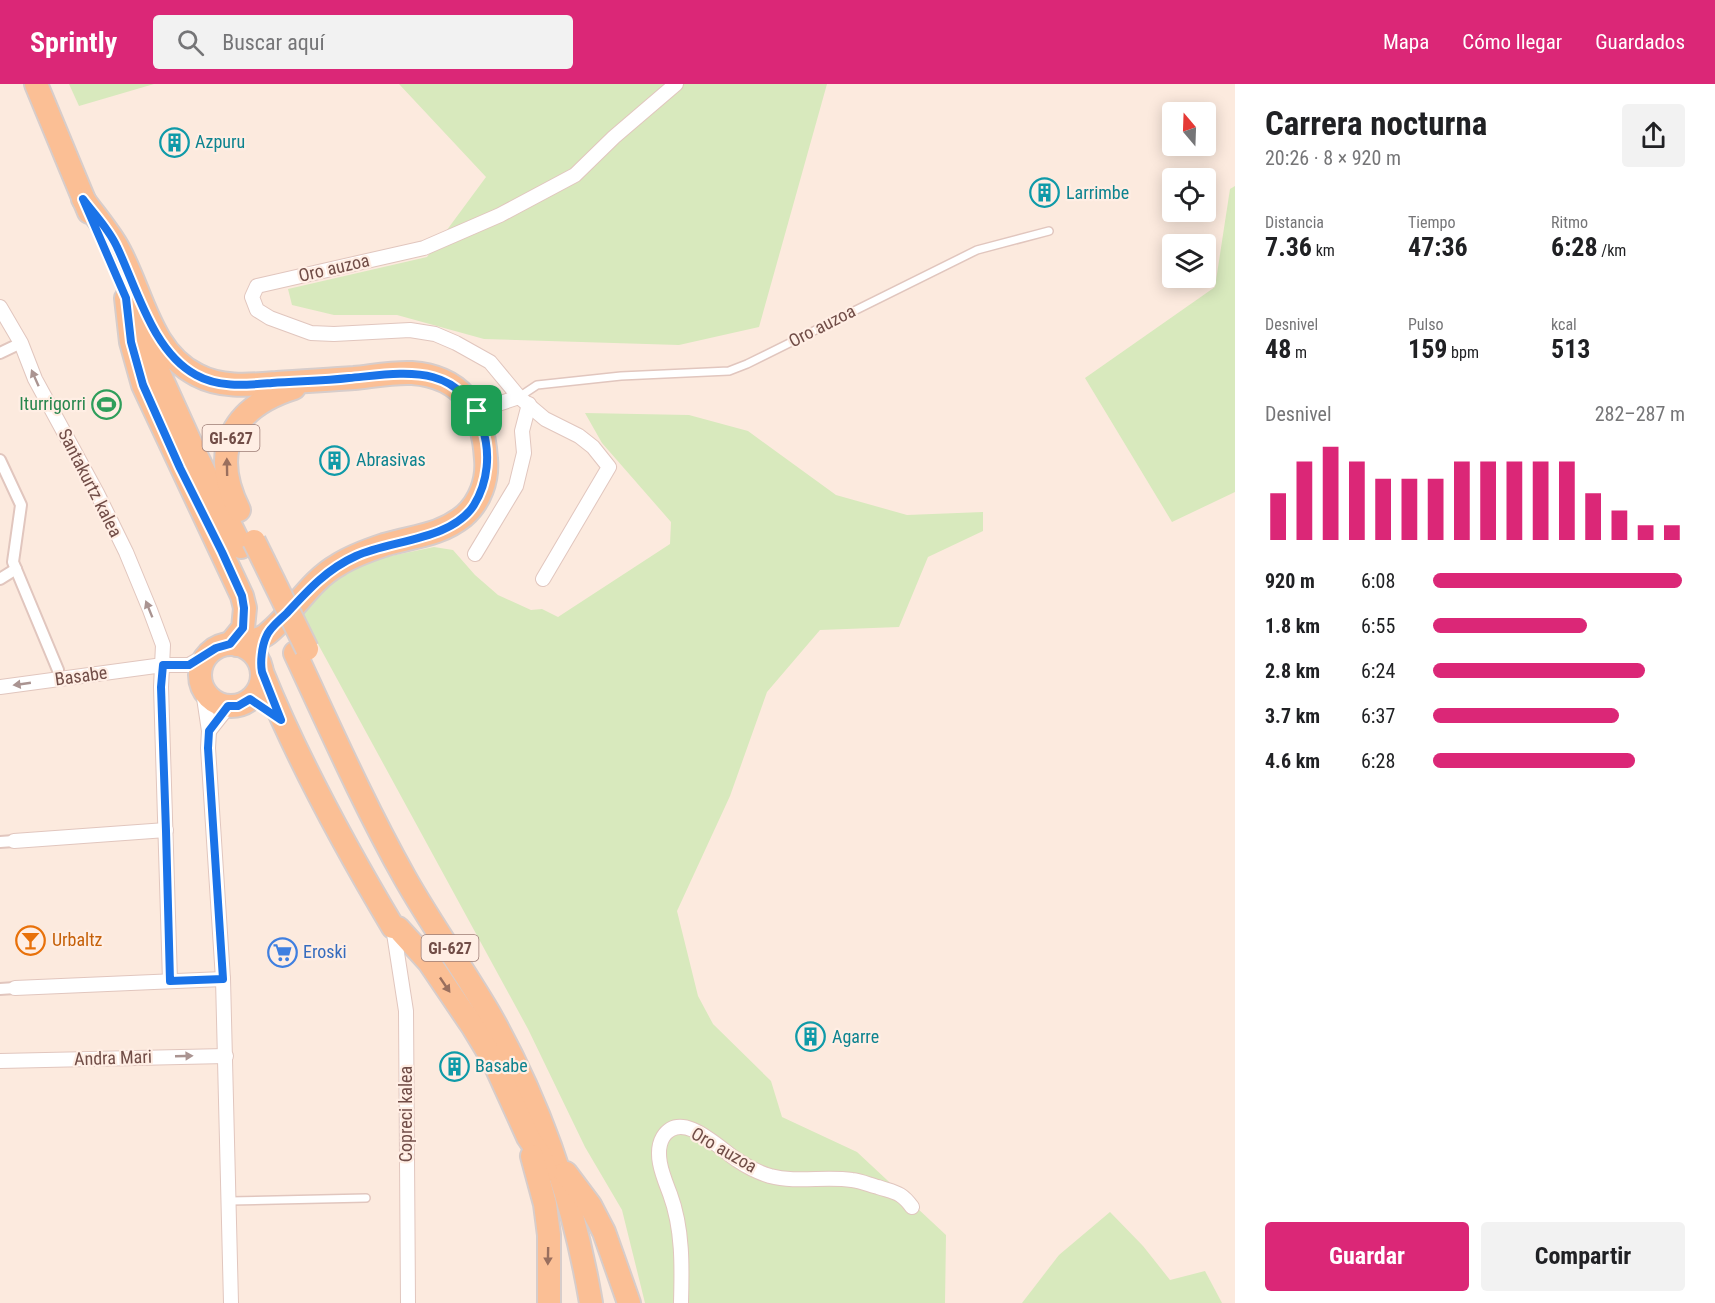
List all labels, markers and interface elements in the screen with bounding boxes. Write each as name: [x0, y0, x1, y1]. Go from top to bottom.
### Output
search box: [153, 15, 573, 69]
text: Sprintly: [30, 26, 117, 59]
icon: search: [174, 26, 207, 59]
text: Buscar aquí: [222, 30, 325, 55]
text: Mapa: [1383, 30, 1429, 54]
text: Cómo llegar: [1462, 30, 1562, 54]
text: Guardados: [1595, 30, 1685, 54]
north arrow: [1162, 102, 1216, 156]
map controls: [1162, 102, 1216, 288]
text: Carrera nocturna: [1265, 104, 1487, 143]
button: share: [1622, 104, 1685, 167]
building icon: Azpuru: [158, 126, 190, 158]
place label: Azpuru: [195, 131, 245, 152]
text: 20:26 · 8 × 920 m: [1265, 146, 1401, 170]
button: locate: [1162, 168, 1216, 222]
building icon: Larrimbe: [1029, 177, 1061, 209]
place label: Larrimbe: [1066, 182, 1129, 203]
text: Distancia: [1265, 213, 1324, 232]
text: Tiempo: [1408, 213, 1455, 232]
text: Ritmo: [1551, 213, 1588, 232]
text: 7.36: [1265, 232, 1312, 262]
text: 47:36: [1408, 232, 1468, 262]
text: 6:28: [1551, 232, 1598, 262]
button: layers: [1162, 234, 1216, 288]
text: km: [1312, 241, 1335, 260]
text: /km: [1598, 241, 1626, 260]
street label: Oro auzoa: [296, 249, 371, 286]
street label: Oro auzoa: [785, 300, 859, 351]
text: Desnivel: [1265, 315, 1318, 334]
text: Pulso: [1408, 315, 1444, 334]
text: kcal: [1551, 315, 1577, 334]
text: 48: [1265, 334, 1291, 364]
text: 159: [1408, 334, 1447, 364]
text: 513: [1551, 334, 1590, 364]
text: m: [1291, 343, 1307, 362]
text: bpm: [1447, 343, 1479, 362]
one-way arrow: [31, 369, 40, 386]
pin: [451, 385, 502, 436]
sports icon: Iturrigorri: [91, 388, 123, 420]
place label: Iturrigorri: [19, 393, 86, 414]
icon: arrive: [460, 394, 493, 427]
text: Desnivel: [1265, 402, 1332, 426]
text: 282–287 m: [1595, 402, 1685, 426]
street label: Santakurtz kalea: [54, 425, 127, 540]
road number: GI-627: [202, 425, 260, 451]
building icon: Abrasivas: [319, 444, 351, 476]
place label: Abrasivas: [356, 449, 426, 470]
one-way arrow: [222, 457, 231, 476]
text: 920 m: [1265, 569, 1315, 593]
text: 6:08: [1361, 569, 1395, 593]
one-way arrow: [144, 599, 154, 617]
text: 1.8 km: [1265, 614, 1320, 638]
text: 6:55: [1361, 614, 1395, 638]
text: 2.8 km: [1265, 659, 1320, 683]
text: 6:24: [1361, 659, 1395, 683]
street label: Basabe: [53, 661, 108, 690]
one-way arrow: [12, 680, 31, 689]
text: 3.7 km: [1265, 704, 1320, 728]
text: 6:37: [1361, 704, 1395, 728]
text: 4.6 km: [1265, 749, 1320, 773]
text: 6:28: [1361, 749, 1395, 773]
bar icon: Urbaltz: [15, 924, 47, 956]
place label: Urbaltz: [52, 929, 103, 950]
road number: GI-627: [422, 935, 478, 961]
supermarket icon: Eroski: [266, 936, 298, 968]
place label: Eroski: [303, 941, 347, 962]
one-way arrow: [439, 977, 451, 993]
building icon: Agarre: [795, 1021, 827, 1053]
place label: Agarre: [832, 1026, 879, 1047]
street label: Andra Mari: [74, 1046, 152, 1069]
building icon: Basabe: [438, 1050, 470, 1082]
one-way arrow: [175, 1051, 194, 1060]
place label: Basabe: [475, 1055, 528, 1076]
street label: Copreci kalea: [395, 1066, 416, 1162]
street label: Oro auzoa: [688, 1122, 761, 1177]
button: Guardar: [1265, 1222, 1469, 1291]
button: Compartir: [1481, 1222, 1685, 1291]
one-way arrow: [543, 1247, 553, 1266]

